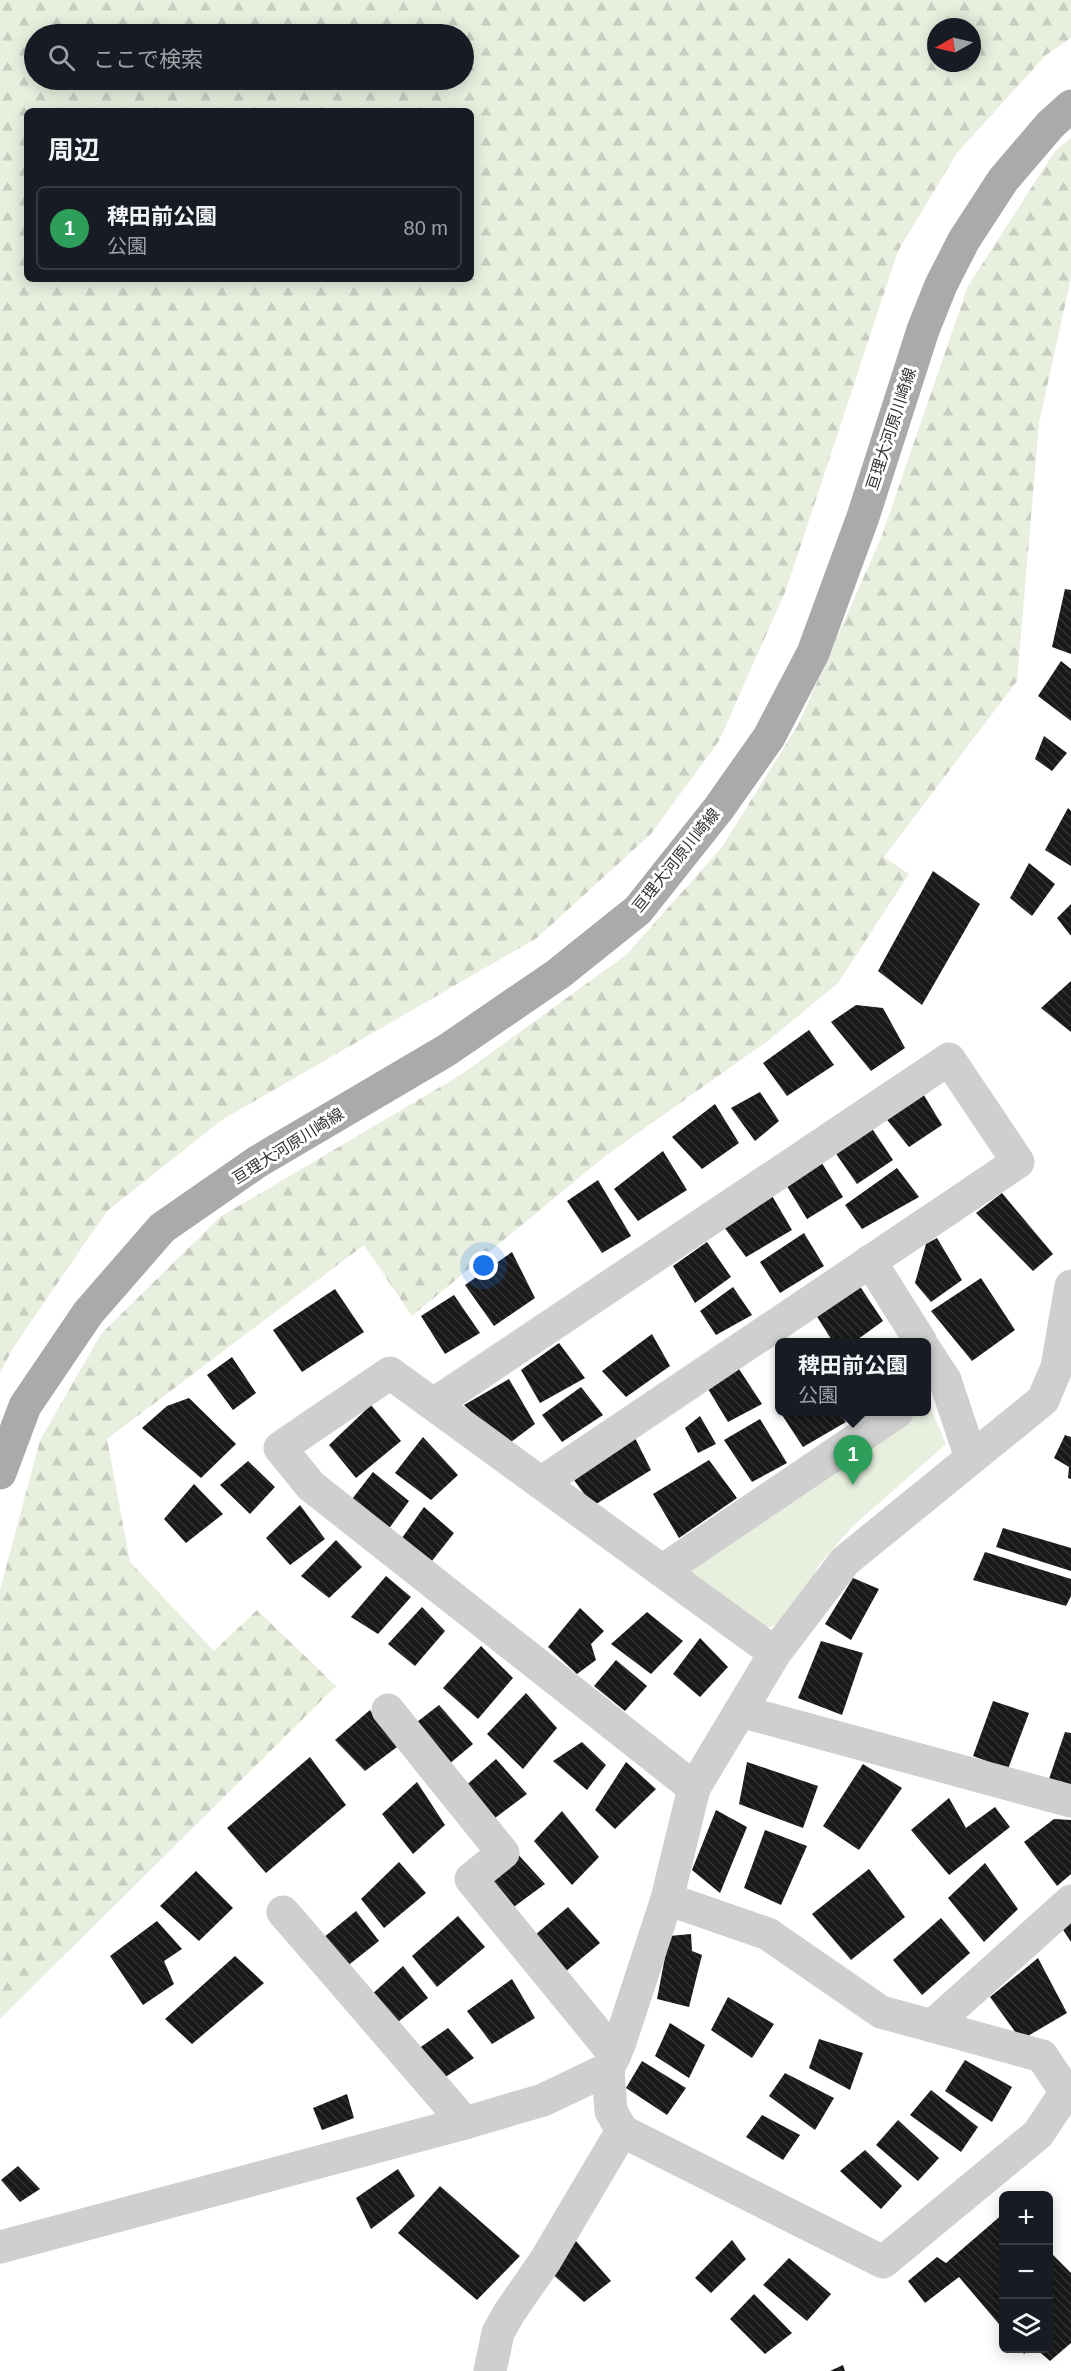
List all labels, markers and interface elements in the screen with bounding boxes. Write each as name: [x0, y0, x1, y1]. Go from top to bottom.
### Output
north arrow: [927, 18, 981, 72]
search box: [24, 24, 474, 90]
icon: search: [45, 41, 78, 74]
text: ここで検索: [93, 47, 203, 72]
text: 周辺: [48, 135, 100, 165]
text: 稗田前公園: [107, 204, 217, 229]
text: 1: [64, 217, 75, 239]
text: 80 m: [404, 217, 448, 239]
text: 公園: [107, 235, 147, 257]
street label: 亘理大河原川崎線: [863, 365, 919, 493]
street label: 亘理大河原川崎線: [629, 805, 723, 915]
street label: 亘理大河原川崎線: [229, 1105, 347, 1187]
your location: [469, 1251, 498, 1280]
popup: [775, 1338, 931, 1416]
text: 稗田前公園: [798, 1353, 908, 1378]
text: 公園: [798, 1384, 838, 1406]
pin: 1: [834, 1436, 872, 1485]
map controls: [999, 2191, 1053, 2353]
button: +: [999, 2191, 1053, 2245]
button: −: [999, 2245, 1053, 2299]
button: layers: [999, 2299, 1053, 2353]

